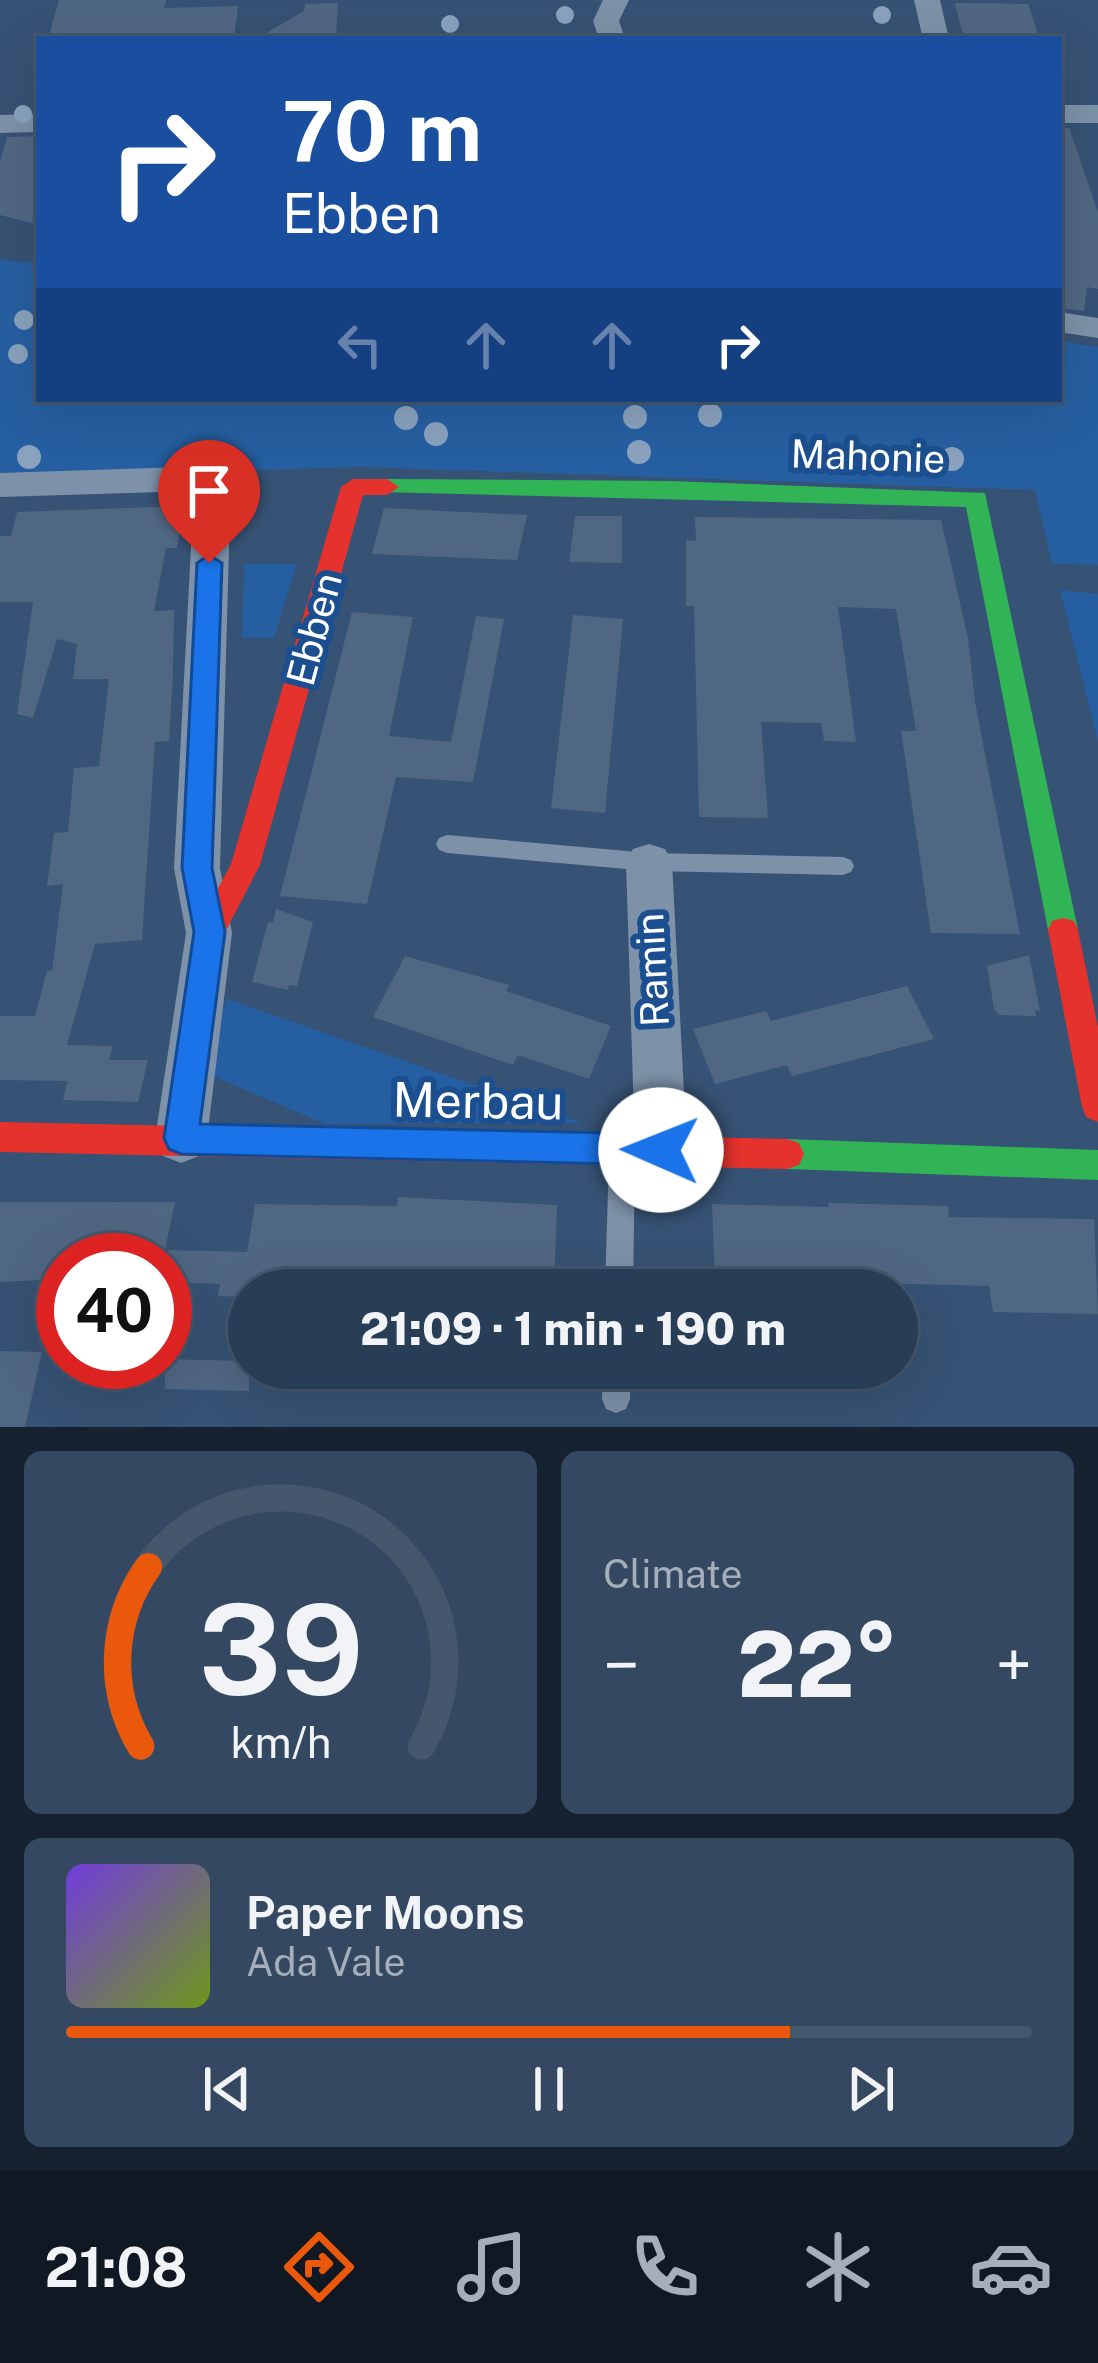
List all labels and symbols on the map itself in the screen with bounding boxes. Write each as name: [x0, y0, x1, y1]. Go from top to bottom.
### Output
street label: Mahonie: [790, 430, 946, 482]
pin: [158, 440, 260, 563]
street label: Ebben: [277, 568, 351, 690]
street label: Ramin: [626, 912, 678, 1028]
street label: Merbau: [392, 1071, 564, 1130]
position arrow: [598, 1087, 724, 1213]
speed limit sign: 40: [36, 1233, 192, 1389]

